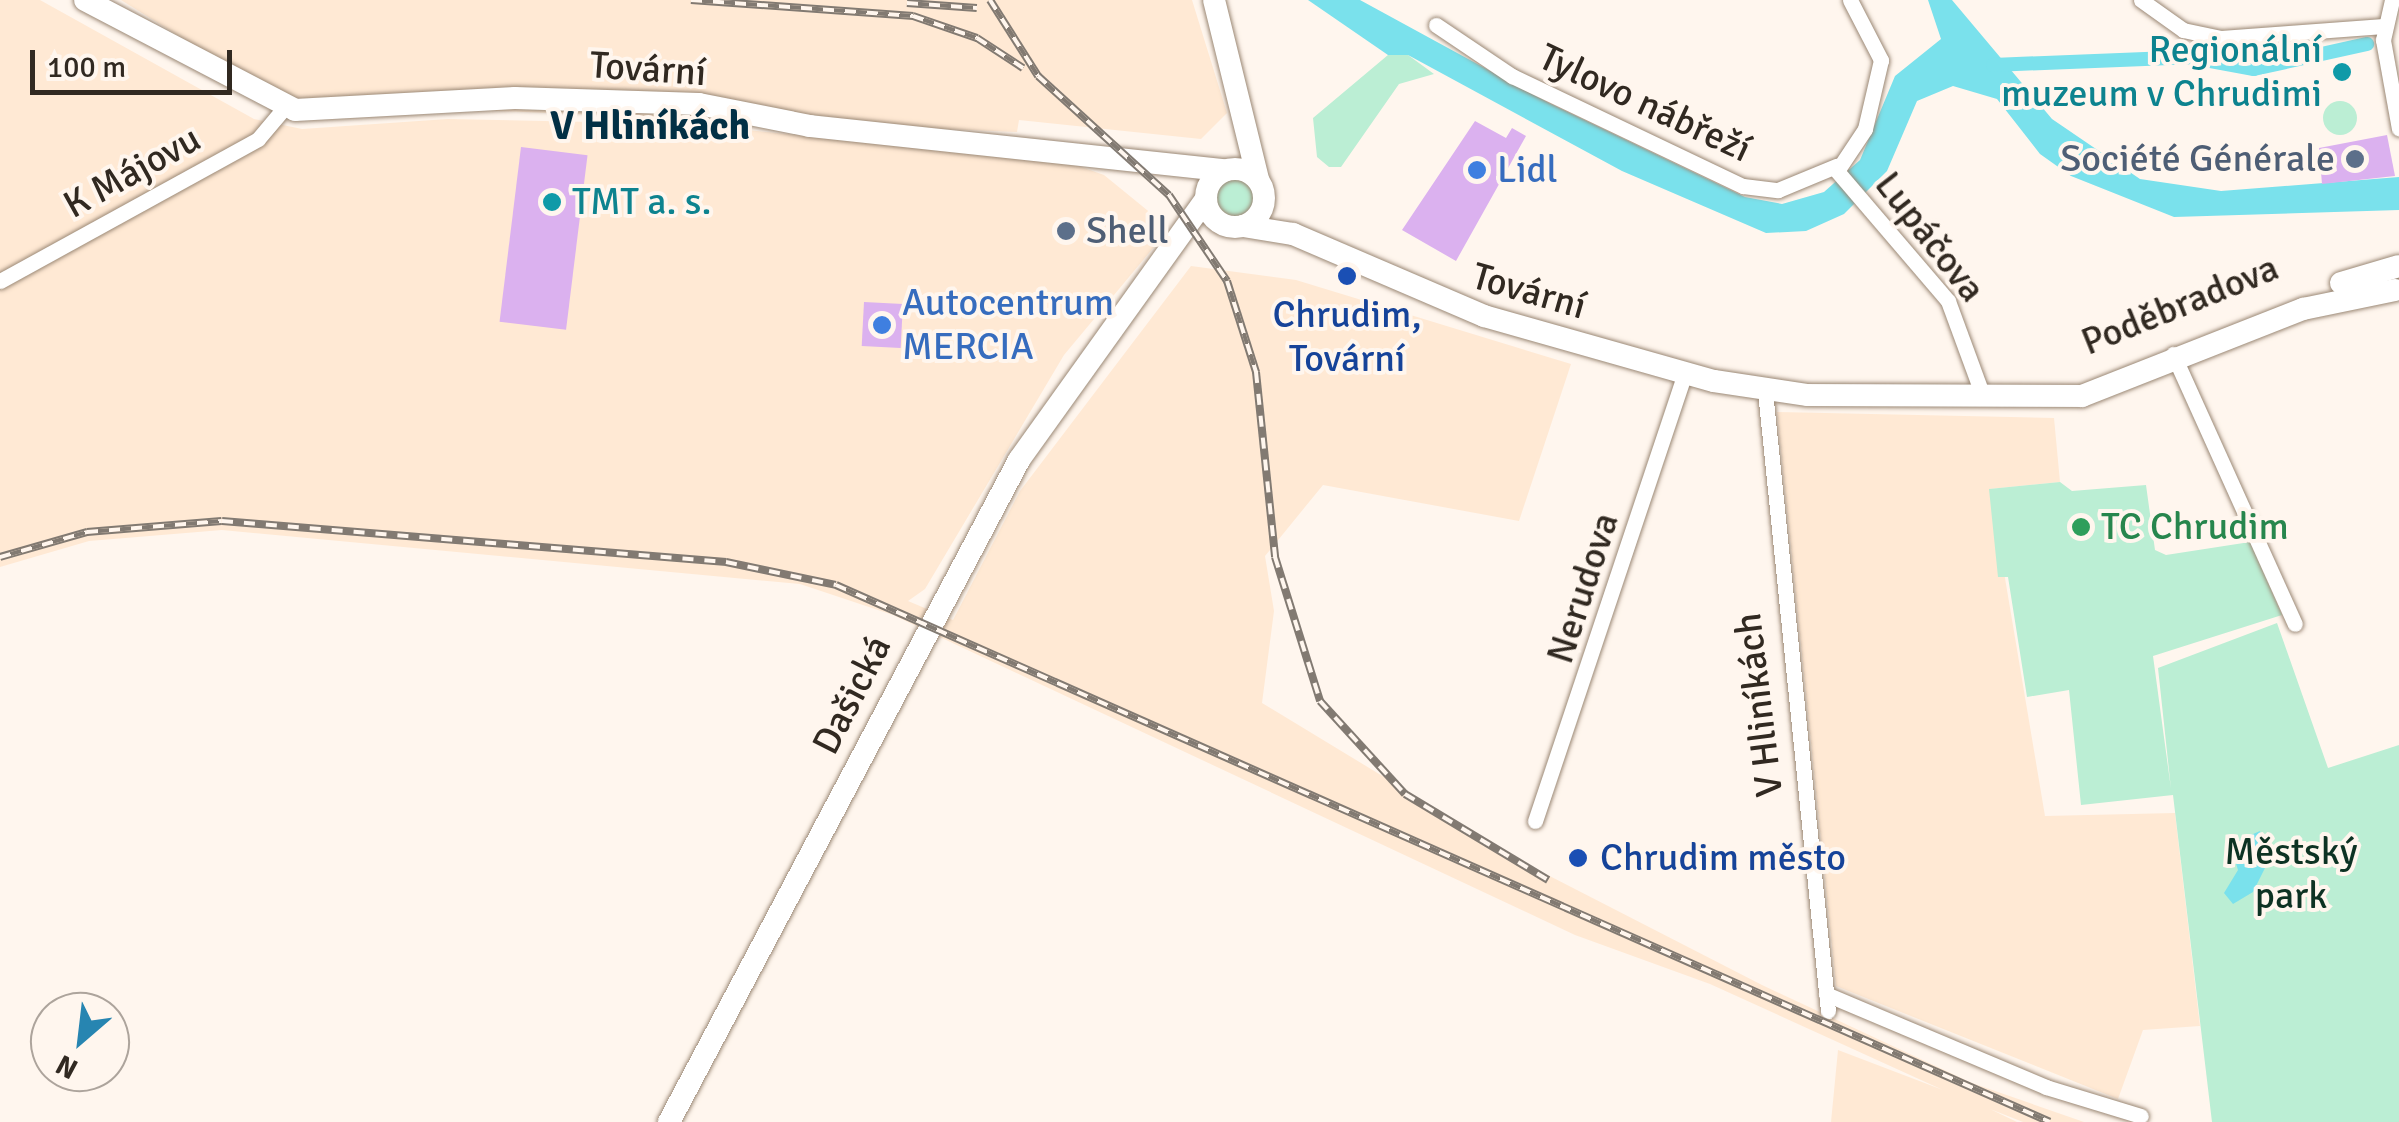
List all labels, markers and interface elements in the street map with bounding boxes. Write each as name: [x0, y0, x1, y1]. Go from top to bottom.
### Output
place label: Regionální muzeum v Chrudimi: [2001, 27, 2322, 116]
scale bar: [35, 30, 238, 92]
street label: Tylovo nábřeží: [1532, 34, 1758, 172]
street label: Tovární: [588, 42, 708, 96]
text: 100 m: [47, 49, 126, 86]
marker: Regionální muzeum v Chrudimi: [2331, 61, 2353, 83]
district label: V Hliníkách: [550, 102, 750, 150]
street label: K Májovu: [56, 116, 208, 228]
place label: Société Générale: [2060, 136, 2335, 182]
place label: Lidl: [1497, 147, 1558, 193]
marker: Société Générale: [2344, 148, 2366, 170]
marker: Lidl: [1466, 159, 1488, 181]
street label: Lupáčova: [1865, 163, 1995, 311]
place label: TMT a. s.: [572, 179, 711, 225]
marker: TMT a. s.: [541, 191, 563, 213]
place label: Shell: [1086, 208, 1169, 254]
marker: Shell: [1055, 220, 1077, 242]
street label: Poděbradova: [2075, 245, 2285, 365]
street label: Tovární: [1467, 253, 1591, 329]
marker: Chrudim, Tovární: [1336, 265, 1358, 287]
place label: Autocentrum MERCIA: [902, 280, 1114, 370]
place label: Chrudim, Tovární: [1272, 292, 1422, 382]
marker: Autocentrum MERCIA: [871, 314, 893, 336]
place label: TC Chrudim: [2101, 504, 2289, 550]
street label: Nerudova: [1537, 507, 1629, 669]
marker: TC Chrudim: [2070, 516, 2092, 538]
street label: V Hliníkách: [1725, 610, 1793, 800]
street label: Dašická: [803, 628, 901, 762]
park label: Městský park: [2224, 829, 2358, 918]
place label: Chrudim město: [1600, 835, 1846, 881]
marker: Chrudim město: [1565, 845, 1591, 871]
north arrow: [30, 992, 130, 1092]
text: N: [50, 1047, 83, 1086]

